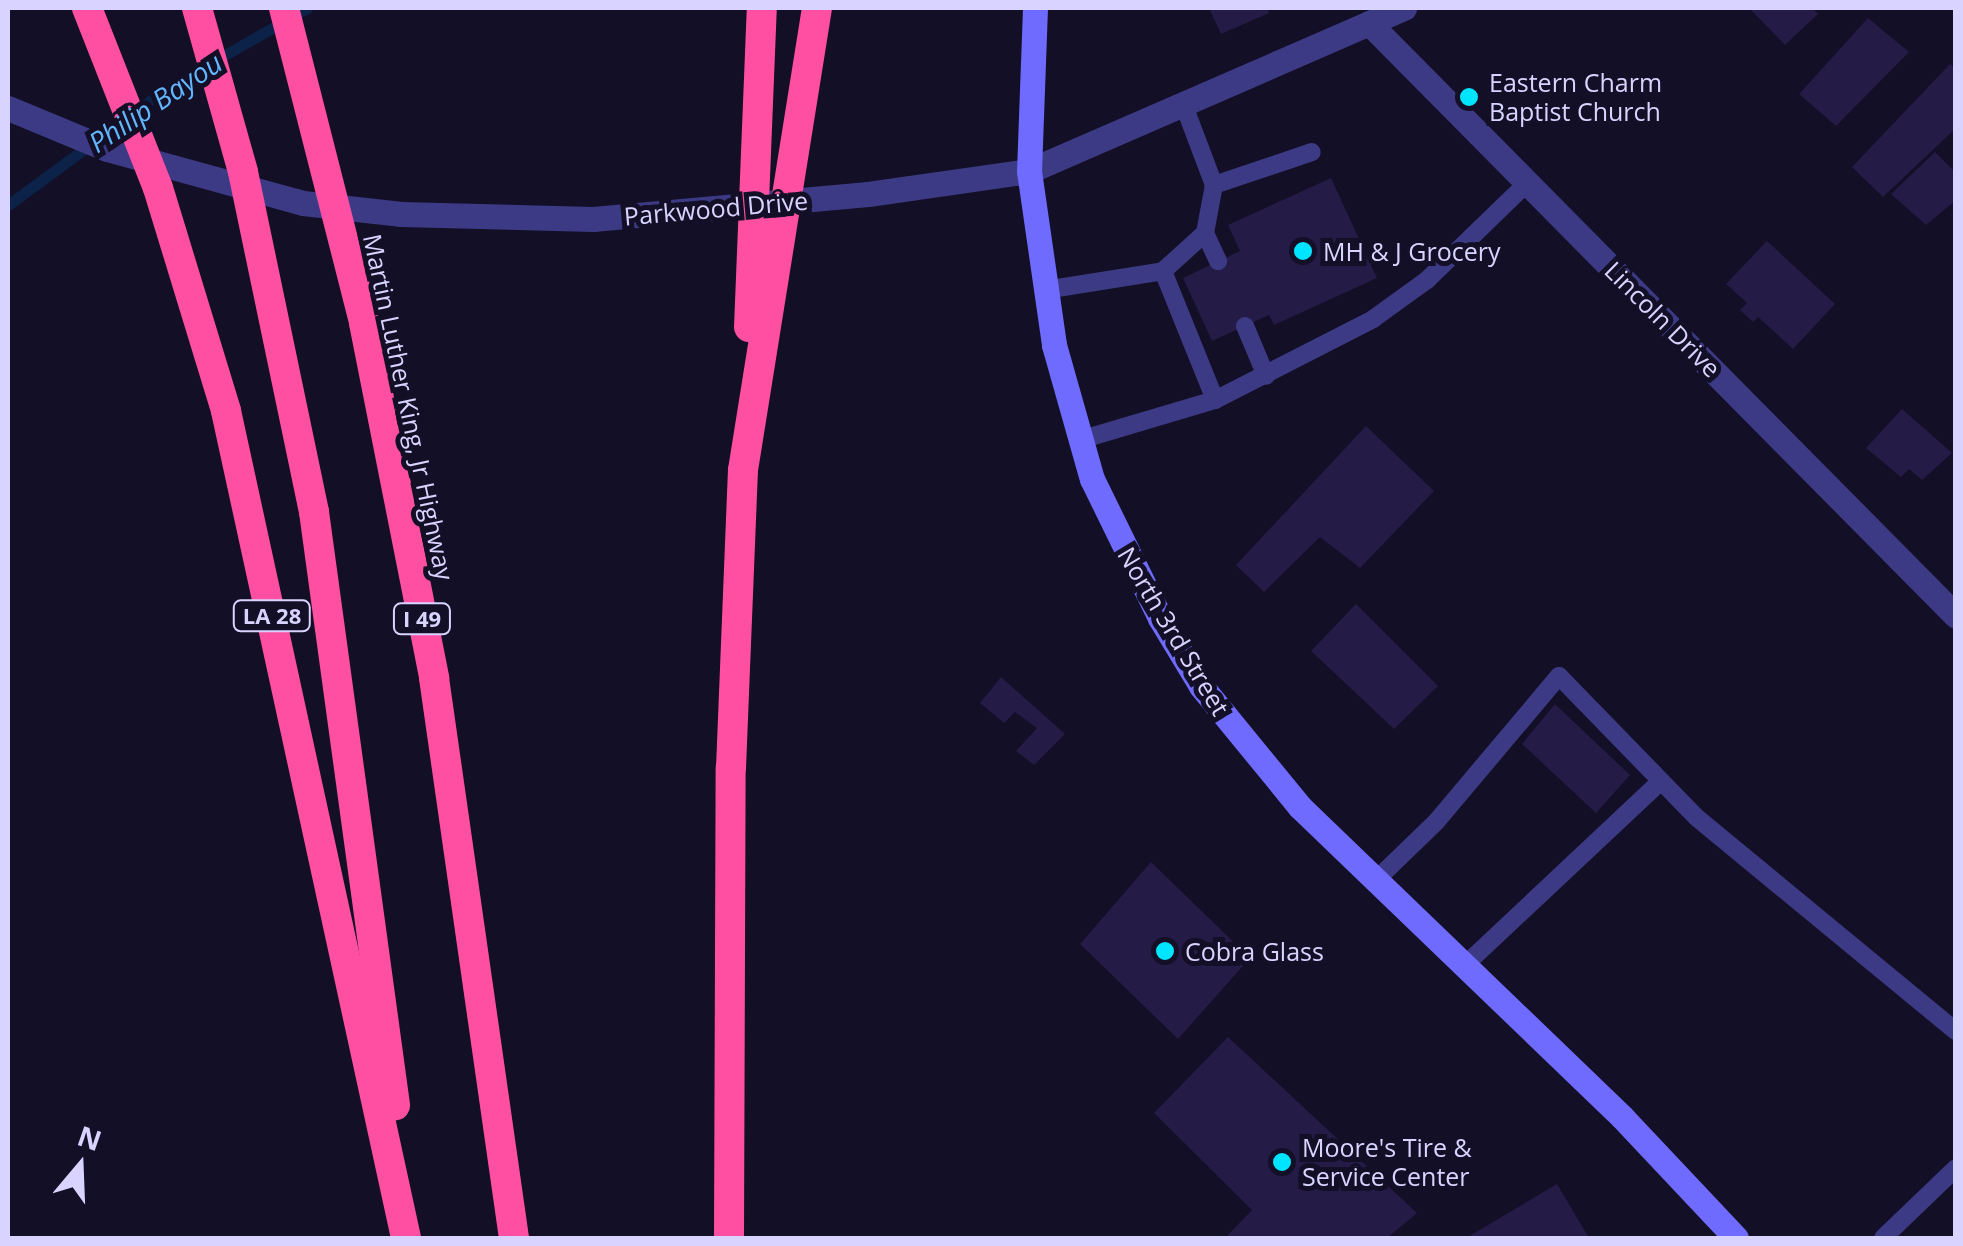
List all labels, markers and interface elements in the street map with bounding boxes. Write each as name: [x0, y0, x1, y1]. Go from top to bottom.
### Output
water label: Philip Bayou: [82, 45, 228, 159]
place label: Eastern Charm Baptist Church: [1489, 68, 1662, 127]
marker: Eastern Charm Baptist Church: [1458, 86, 1480, 108]
street label: Parkwood Drive: [623, 185, 809, 231]
street label: Martin Luther King, Jr Highway: [358, 231, 460, 583]
place label: MH & J Grocery: [1323, 236, 1501, 266]
marker: MH & J Grocery: [1292, 240, 1314, 262]
street label: Lincoln Drive: [1599, 255, 1727, 383]
street label: North 3rd Street: [1112, 541, 1236, 721]
road number: LA 28: [232, 599, 312, 633]
road number: I 49: [392, 602, 452, 636]
place label: Cobra Glass: [1185, 936, 1324, 966]
marker: Cobra Glass: [1154, 940, 1176, 962]
north arrow: [30, 1116, 130, 1216]
text: N: [73, 1116, 107, 1159]
place label: Moore's Tire & Service Center: [1302, 1133, 1472, 1192]
marker: Moore's Tire & Service Center: [1271, 1151, 1293, 1173]

